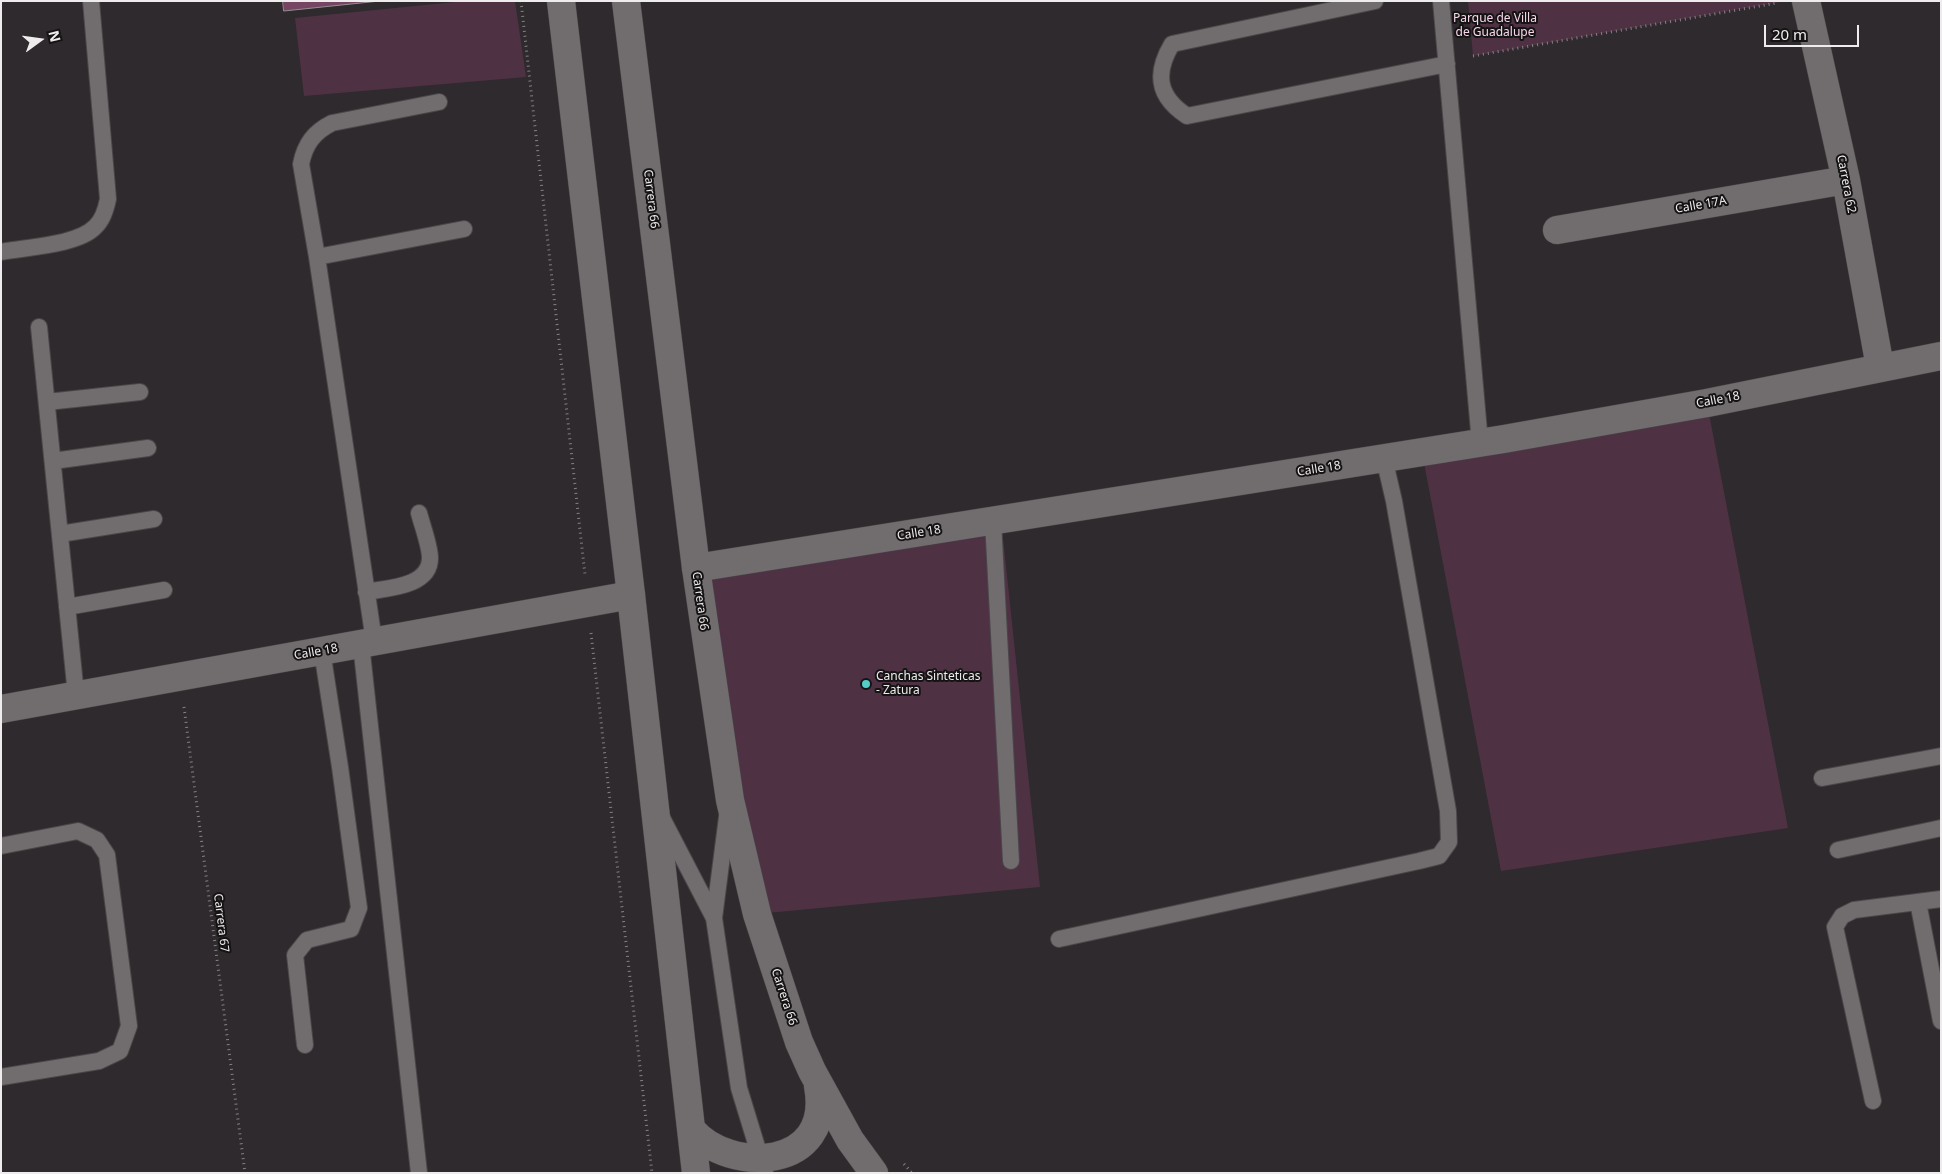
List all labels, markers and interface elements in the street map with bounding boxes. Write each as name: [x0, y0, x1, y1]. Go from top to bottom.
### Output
park label: Parque de Villa de Guadalupe: [1453, 12, 1537, 40]
north arrow: [15, 15, 65, 65]
scale bar: [1767, 15, 1862, 47]
text: 20 m: [1772, 24, 1807, 44]
text: N: [44, 28, 66, 44]
street label: Carrera 62: [1833, 154, 1859, 214]
street label: Carrera 66: [640, 169, 662, 229]
street label: Calle 17A: [1674, 193, 1728, 217]
street label: Calle 18: [1695, 389, 1741, 411]
street label: Calle 18: [1296, 458, 1342, 480]
street label: Calle 18: [896, 522, 942, 544]
street label: Carrera 66: [689, 571, 711, 631]
street label: Calle 18: [293, 641, 339, 663]
place label: Canchas Sinteticas - Zatura: [876, 670, 980, 698]
marker: Canchas Sinteticas - Zatura: [860, 678, 872, 690]
street label: Carrera 67: [210, 893, 232, 953]
street label: Carrera 66: [768, 967, 800, 1027]

